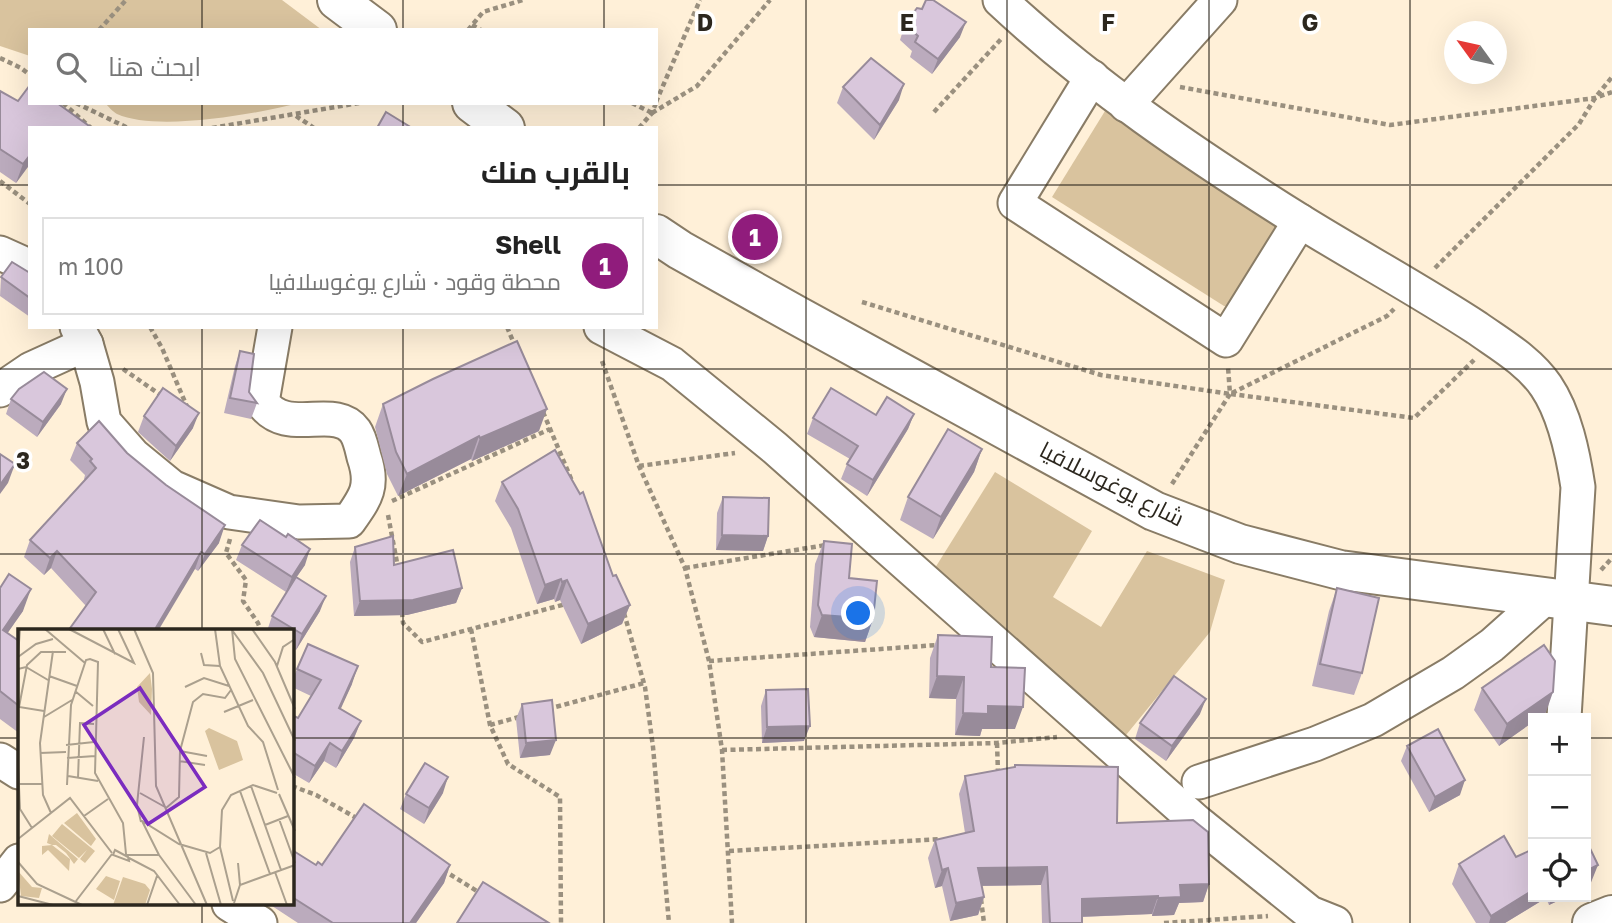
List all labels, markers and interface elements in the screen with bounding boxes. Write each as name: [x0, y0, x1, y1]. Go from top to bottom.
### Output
text: D: [697, 8, 713, 36]
text: E: [900, 8, 914, 36]
text: F: [1101, 8, 1115, 36]
text: G: [1302, 8, 1318, 36]
north arrow: [1444, 21, 1507, 84]
search box: [28, 28, 658, 105]
icon: search: [52, 48, 90, 86]
text: ابحث هنا: [108, 51, 201, 82]
text: بالقرب منك: [481, 154, 630, 190]
pin: 1: [732, 211, 778, 263]
text: Shell: [495, 229, 561, 260]
text: 100 m: [58, 252, 124, 280]
text: 1: [599, 252, 611, 280]
text: محطة وقود · شارع يوغوسلافيا: [268, 267, 561, 295]
street label: شارع يوغوسلافيا: [1034, 435, 1189, 534]
text: 3: [16, 446, 30, 474]
your location: [841, 596, 875, 630]
inset map: [18, 629, 294, 906]
map controls: [1528, 713, 1591, 902]
button: +: [1528, 713, 1591, 776]
button: −: [1528, 776, 1591, 839]
button: locate: [1528, 839, 1591, 902]

